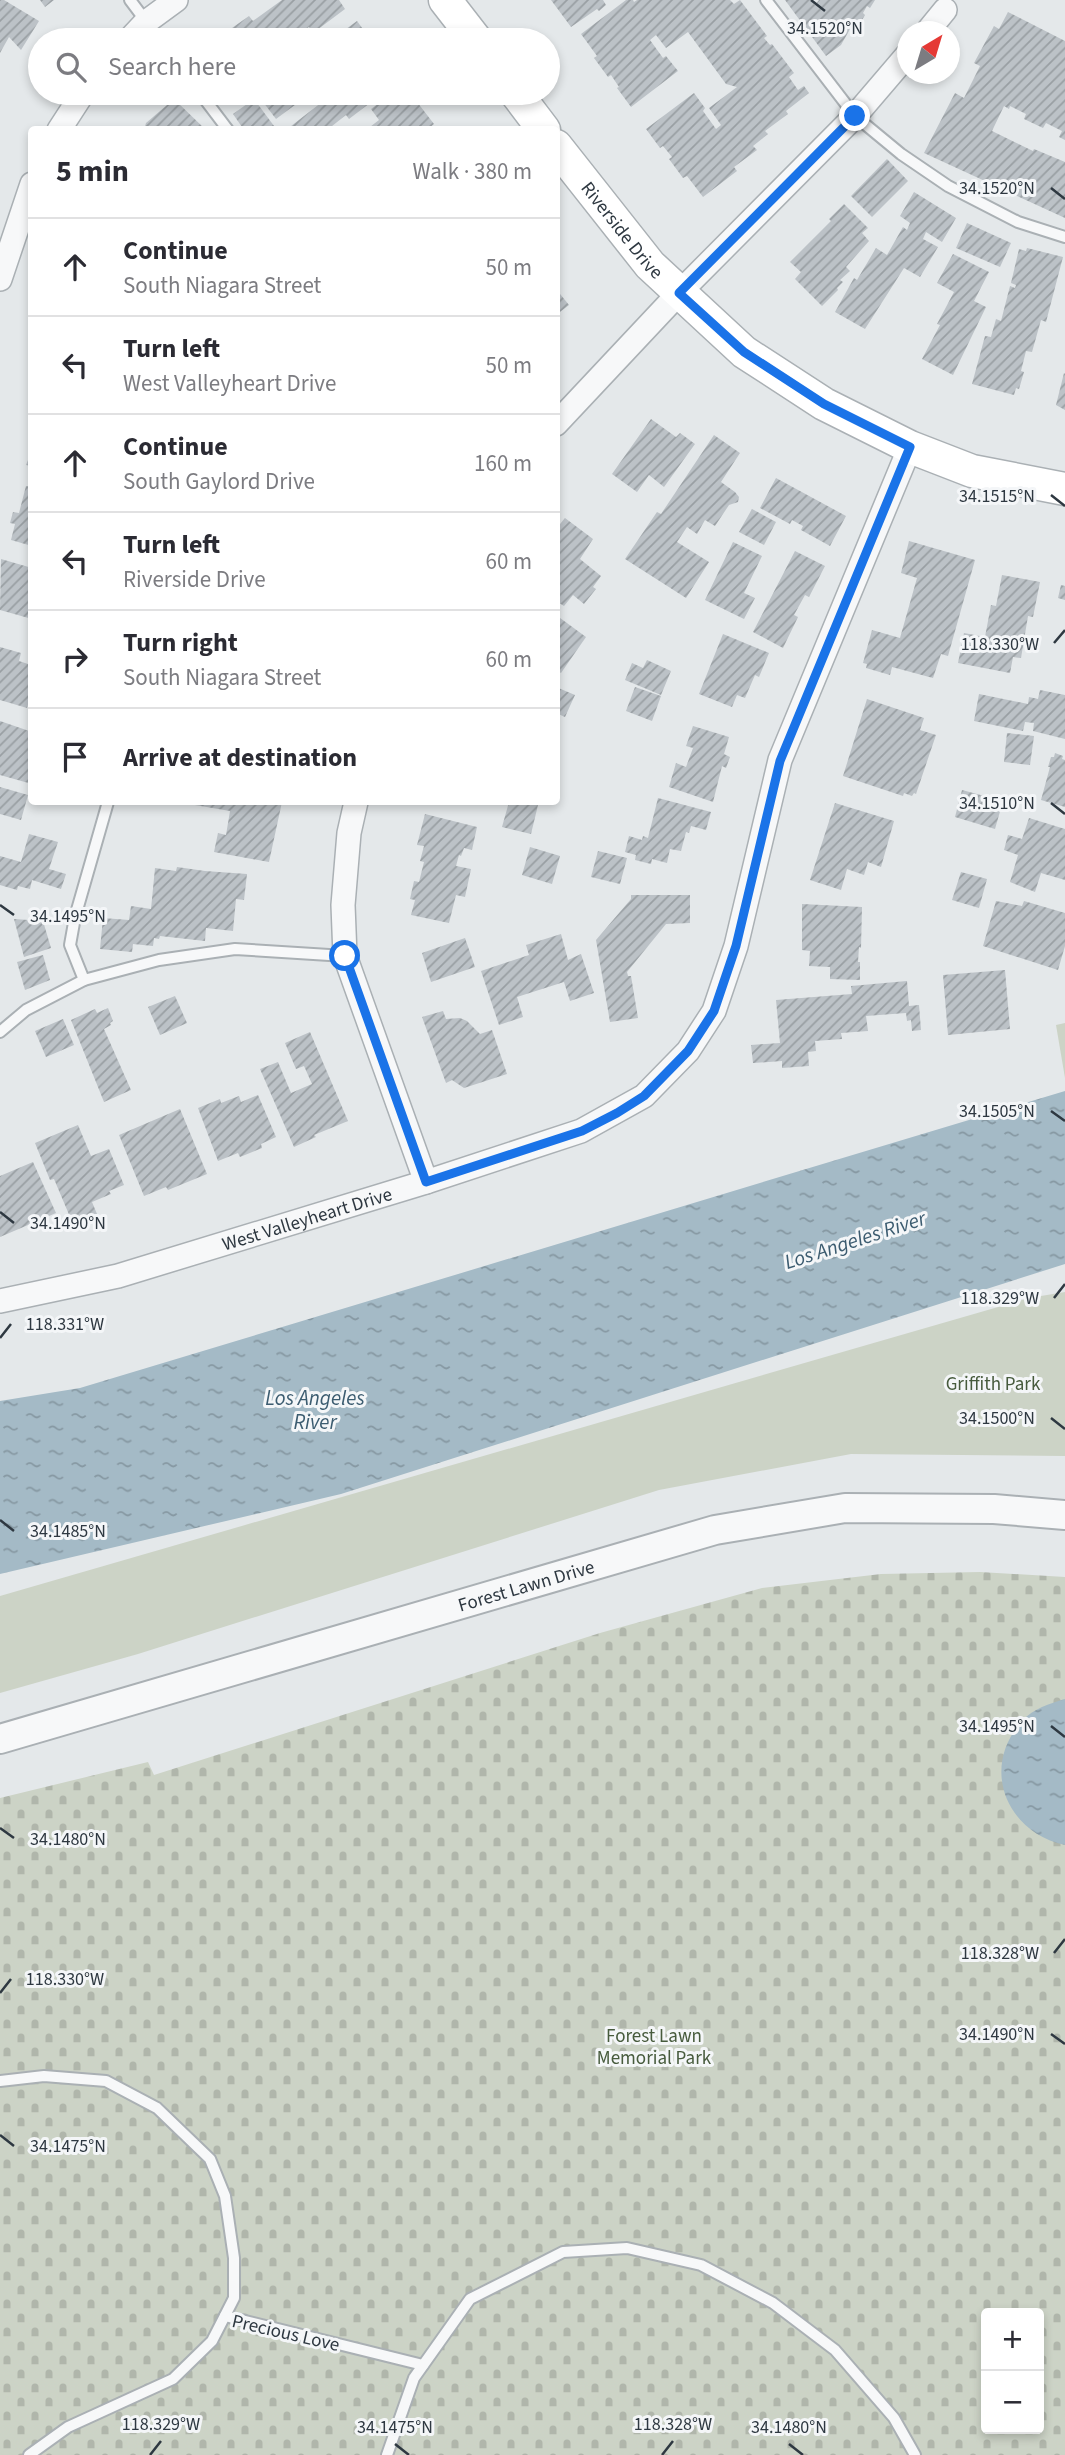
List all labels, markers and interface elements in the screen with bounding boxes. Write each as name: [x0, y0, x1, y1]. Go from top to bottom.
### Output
text: 34.1520°N: [787, 16, 863, 41]
north arrow: [897, 21, 960, 84]
search box: [28, 28, 560, 105]
icon: search: [52, 48, 90, 86]
text: Search here: [108, 48, 236, 85]
route end: [839, 100, 870, 131]
text: 5 min: [56, 150, 129, 193]
text: Walk · 380 m: [413, 155, 532, 188]
street label: Riverside Drive: [574, 176, 669, 286]
text: 34.1520°N: [959, 176, 1035, 201]
text: Continue: [123, 232, 228, 269]
icon: ahead: [56, 248, 94, 286]
text: 50 m: [485, 251, 532, 284]
text: South Niagara Street: [123, 269, 321, 302]
text: Turn left: [123, 330, 220, 367]
icon: left: [56, 346, 94, 384]
text: 50 m: [485, 349, 532, 382]
text: West Valleyheart Drive: [123, 367, 336, 400]
text: Continue: [123, 428, 228, 465]
icon: ahead: [56, 444, 94, 482]
text: 160 m: [474, 447, 532, 480]
text: South Gaylord Drive: [123, 465, 315, 498]
text: 34.1515°N: [959, 484, 1035, 509]
text: Turn left: [123, 526, 220, 563]
icon: left: [56, 542, 94, 580]
text: 60 m: [485, 545, 532, 578]
text: Riverside Drive: [123, 563, 266, 596]
text: Turn right: [123, 624, 238, 661]
text: 118.330°W: [961, 632, 1039, 657]
icon: right: [56, 640, 94, 678]
text: 60 m: [485, 643, 532, 676]
text: South Niagara Street: [123, 661, 321, 694]
icon: arrive: [56, 738, 94, 776]
text: Arrive at destination: [123, 739, 357, 776]
text: 34.1510°N: [959, 791, 1035, 816]
text: 34.1495°N: [30, 904, 106, 929]
route start: [329, 940, 360, 971]
text: 34.1505°N: [959, 1099, 1035, 1124]
street label: West Valleyheart Drive: [219, 1181, 396, 1258]
water label: Los Angeles River: [780, 1203, 930, 1277]
text: 34.1490°N: [30, 1211, 106, 1236]
text: 118.329°W: [961, 1286, 1039, 1311]
text: 118.331°W: [26, 1312, 104, 1337]
park label: Griffith Park: [946, 1371, 1041, 1398]
water label: Los Angeles River: [265, 1383, 365, 1437]
text: 34.1500°N: [959, 1406, 1035, 1431]
text: 34.1485°N: [30, 1519, 106, 1544]
street label: Forest Lawn Drive: [455, 1554, 598, 1619]
text: 34.1495°N: [959, 1714, 1035, 1739]
text: 34.1480°N: [30, 1827, 106, 1852]
text: 118.328°W: [961, 1941, 1039, 1966]
text: 118.330°W: [26, 1967, 104, 1992]
text: 34.1490°N: [959, 2022, 1035, 2047]
park label: Forest Lawn Memorial Park: [597, 2023, 712, 2072]
text: 34.1475°N: [30, 2134, 106, 2159]
street label: Precious Love: [229, 2308, 342, 2359]
map controls: [981, 2308, 1044, 2434]
button: +: [981, 2308, 1044, 2371]
button: −: [981, 2371, 1044, 2434]
text: 118.329°W: [122, 2412, 200, 2437]
text: 118.328°W: [634, 2412, 712, 2437]
text: 34.1475°N: [357, 2415, 433, 2440]
text: 34.1480°N: [751, 2415, 827, 2440]

